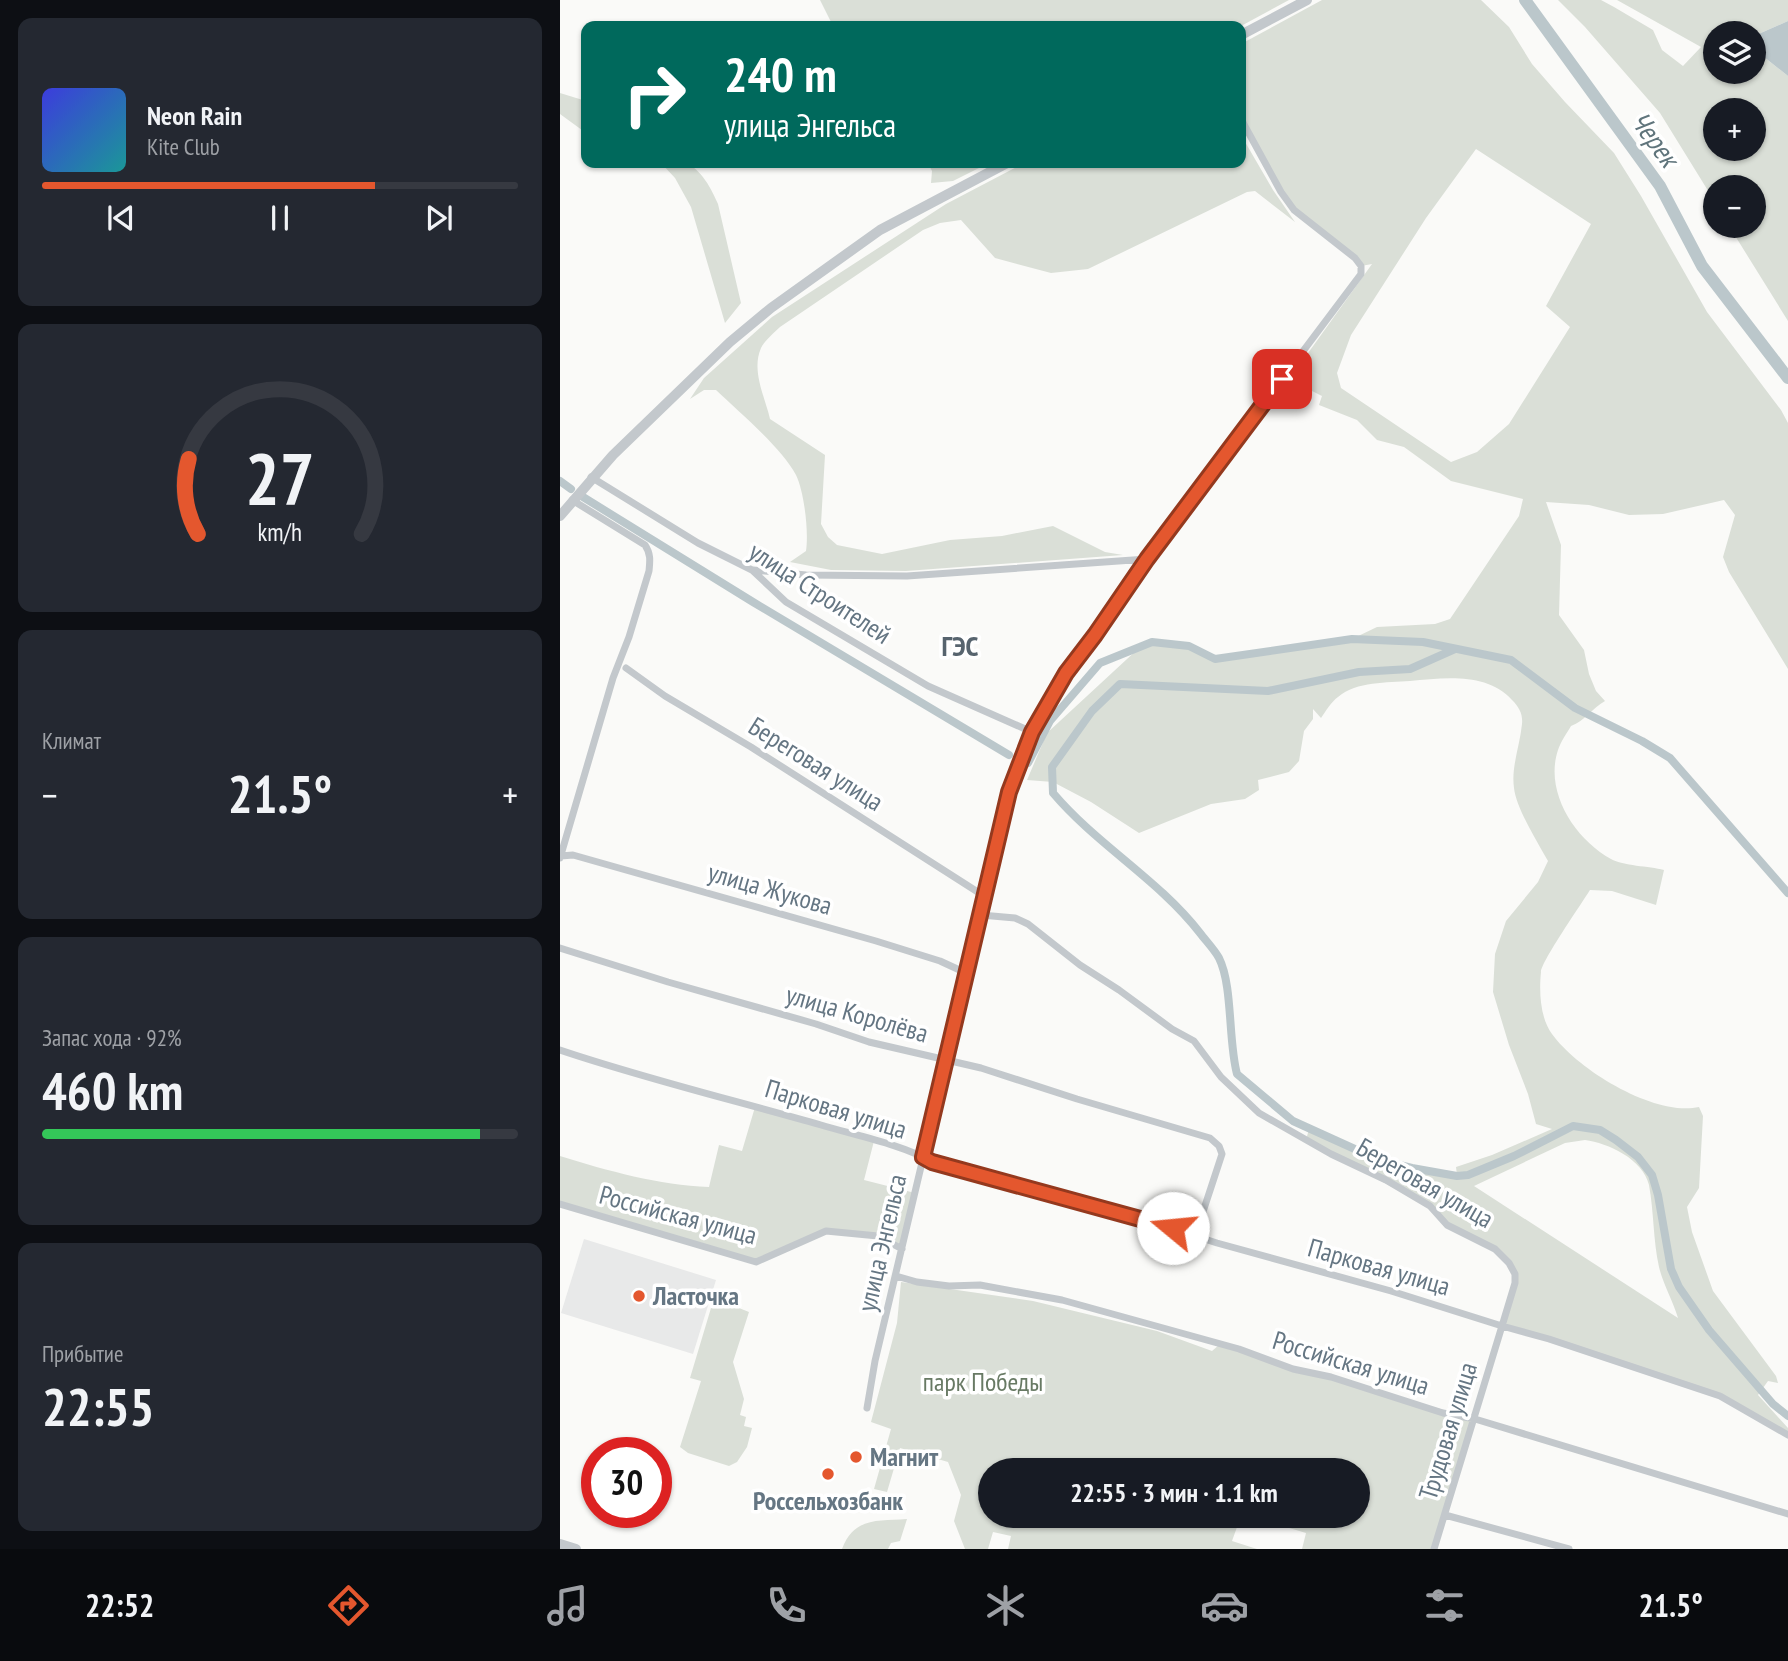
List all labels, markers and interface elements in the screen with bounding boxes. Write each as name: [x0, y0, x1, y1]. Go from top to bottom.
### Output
map controls: [1703, 21, 1766, 238]
button: layers: [1703, 21, 1766, 84]
text: 240 m: [724, 42, 837, 106]
icon: right: [609, 49, 700, 140]
button: +: [1703, 98, 1766, 161]
text: Neon Rain: [147, 99, 242, 132]
text: улица Энгельса: [724, 104, 896, 146]
water label: Черек: [1623, 104, 1690, 176]
text: Kite Club: [147, 132, 220, 161]
button: −: [1703, 175, 1766, 238]
icon: previous: [102, 199, 140, 237]
icon: pause: [261, 199, 299, 237]
icon: next: [420, 199, 458, 237]
pin: [1252, 349, 1312, 409]
icon: arrive: [1263, 360, 1301, 398]
text: 27: [245, 431, 315, 525]
text: km/h: [258, 516, 302, 548]
street label: улица Строителей: [743, 534, 898, 651]
district label: ГЭС: [942, 627, 979, 664]
street label: Береговая улица: [743, 709, 890, 818]
text: Климат: [42, 726, 101, 755]
text: 21.5°: [228, 760, 332, 827]
text: −: [42, 770, 58, 819]
text: +: [502, 770, 518, 819]
street label: улица Жукова: [704, 855, 836, 922]
street label: улица Королёва: [782, 977, 932, 1050]
text: Запас хода · 92%: [42, 1023, 182, 1052]
text: 460 km: [42, 1057, 183, 1124]
street label: Парковая улица: [761, 1071, 911, 1146]
street label: Береговая улица: [1351, 1130, 1500, 1235]
street label: улица Энгельса: [850, 1171, 913, 1315]
street label: Российская улица: [596, 1178, 760, 1251]
position arrow: [1136, 1191, 1210, 1265]
street label: Парковая улица: [1304, 1231, 1454, 1303]
place label: Ласточка: [652, 1279, 739, 1312]
marker: Ласточка: [631, 1288, 647, 1304]
street label: Российская улица: [1269, 1323, 1433, 1402]
text: Прибытие: [42, 1339, 123, 1368]
street label: Трудовая улица: [1411, 1358, 1484, 1504]
park label: парк Победы: [923, 1365, 1043, 1398]
text: 22:55: [42, 1373, 154, 1440]
speed limit sign: 30: [581, 1437, 672, 1528]
place label: Магнит: [870, 1440, 938, 1473]
marker: Магнит: [848, 1449, 864, 1465]
marker: Россельхозбанк: [820, 1466, 836, 1482]
text: 22:55 · 3 мин · 1.1 km: [1070, 1476, 1278, 1509]
place label: Россельхозбанк: [753, 1484, 903, 1517]
icon: directions: [324, 1581, 373, 1630]
icon: music: [543, 1581, 592, 1630]
icon: phone: [762, 1581, 811, 1630]
icon: climate: [981, 1581, 1030, 1630]
icon: car: [1200, 1581, 1249, 1630]
icon: filters: [1420, 1581, 1469, 1630]
text: 22:52: [85, 1584, 154, 1626]
text: 21.5°: [1639, 1584, 1703, 1626]

